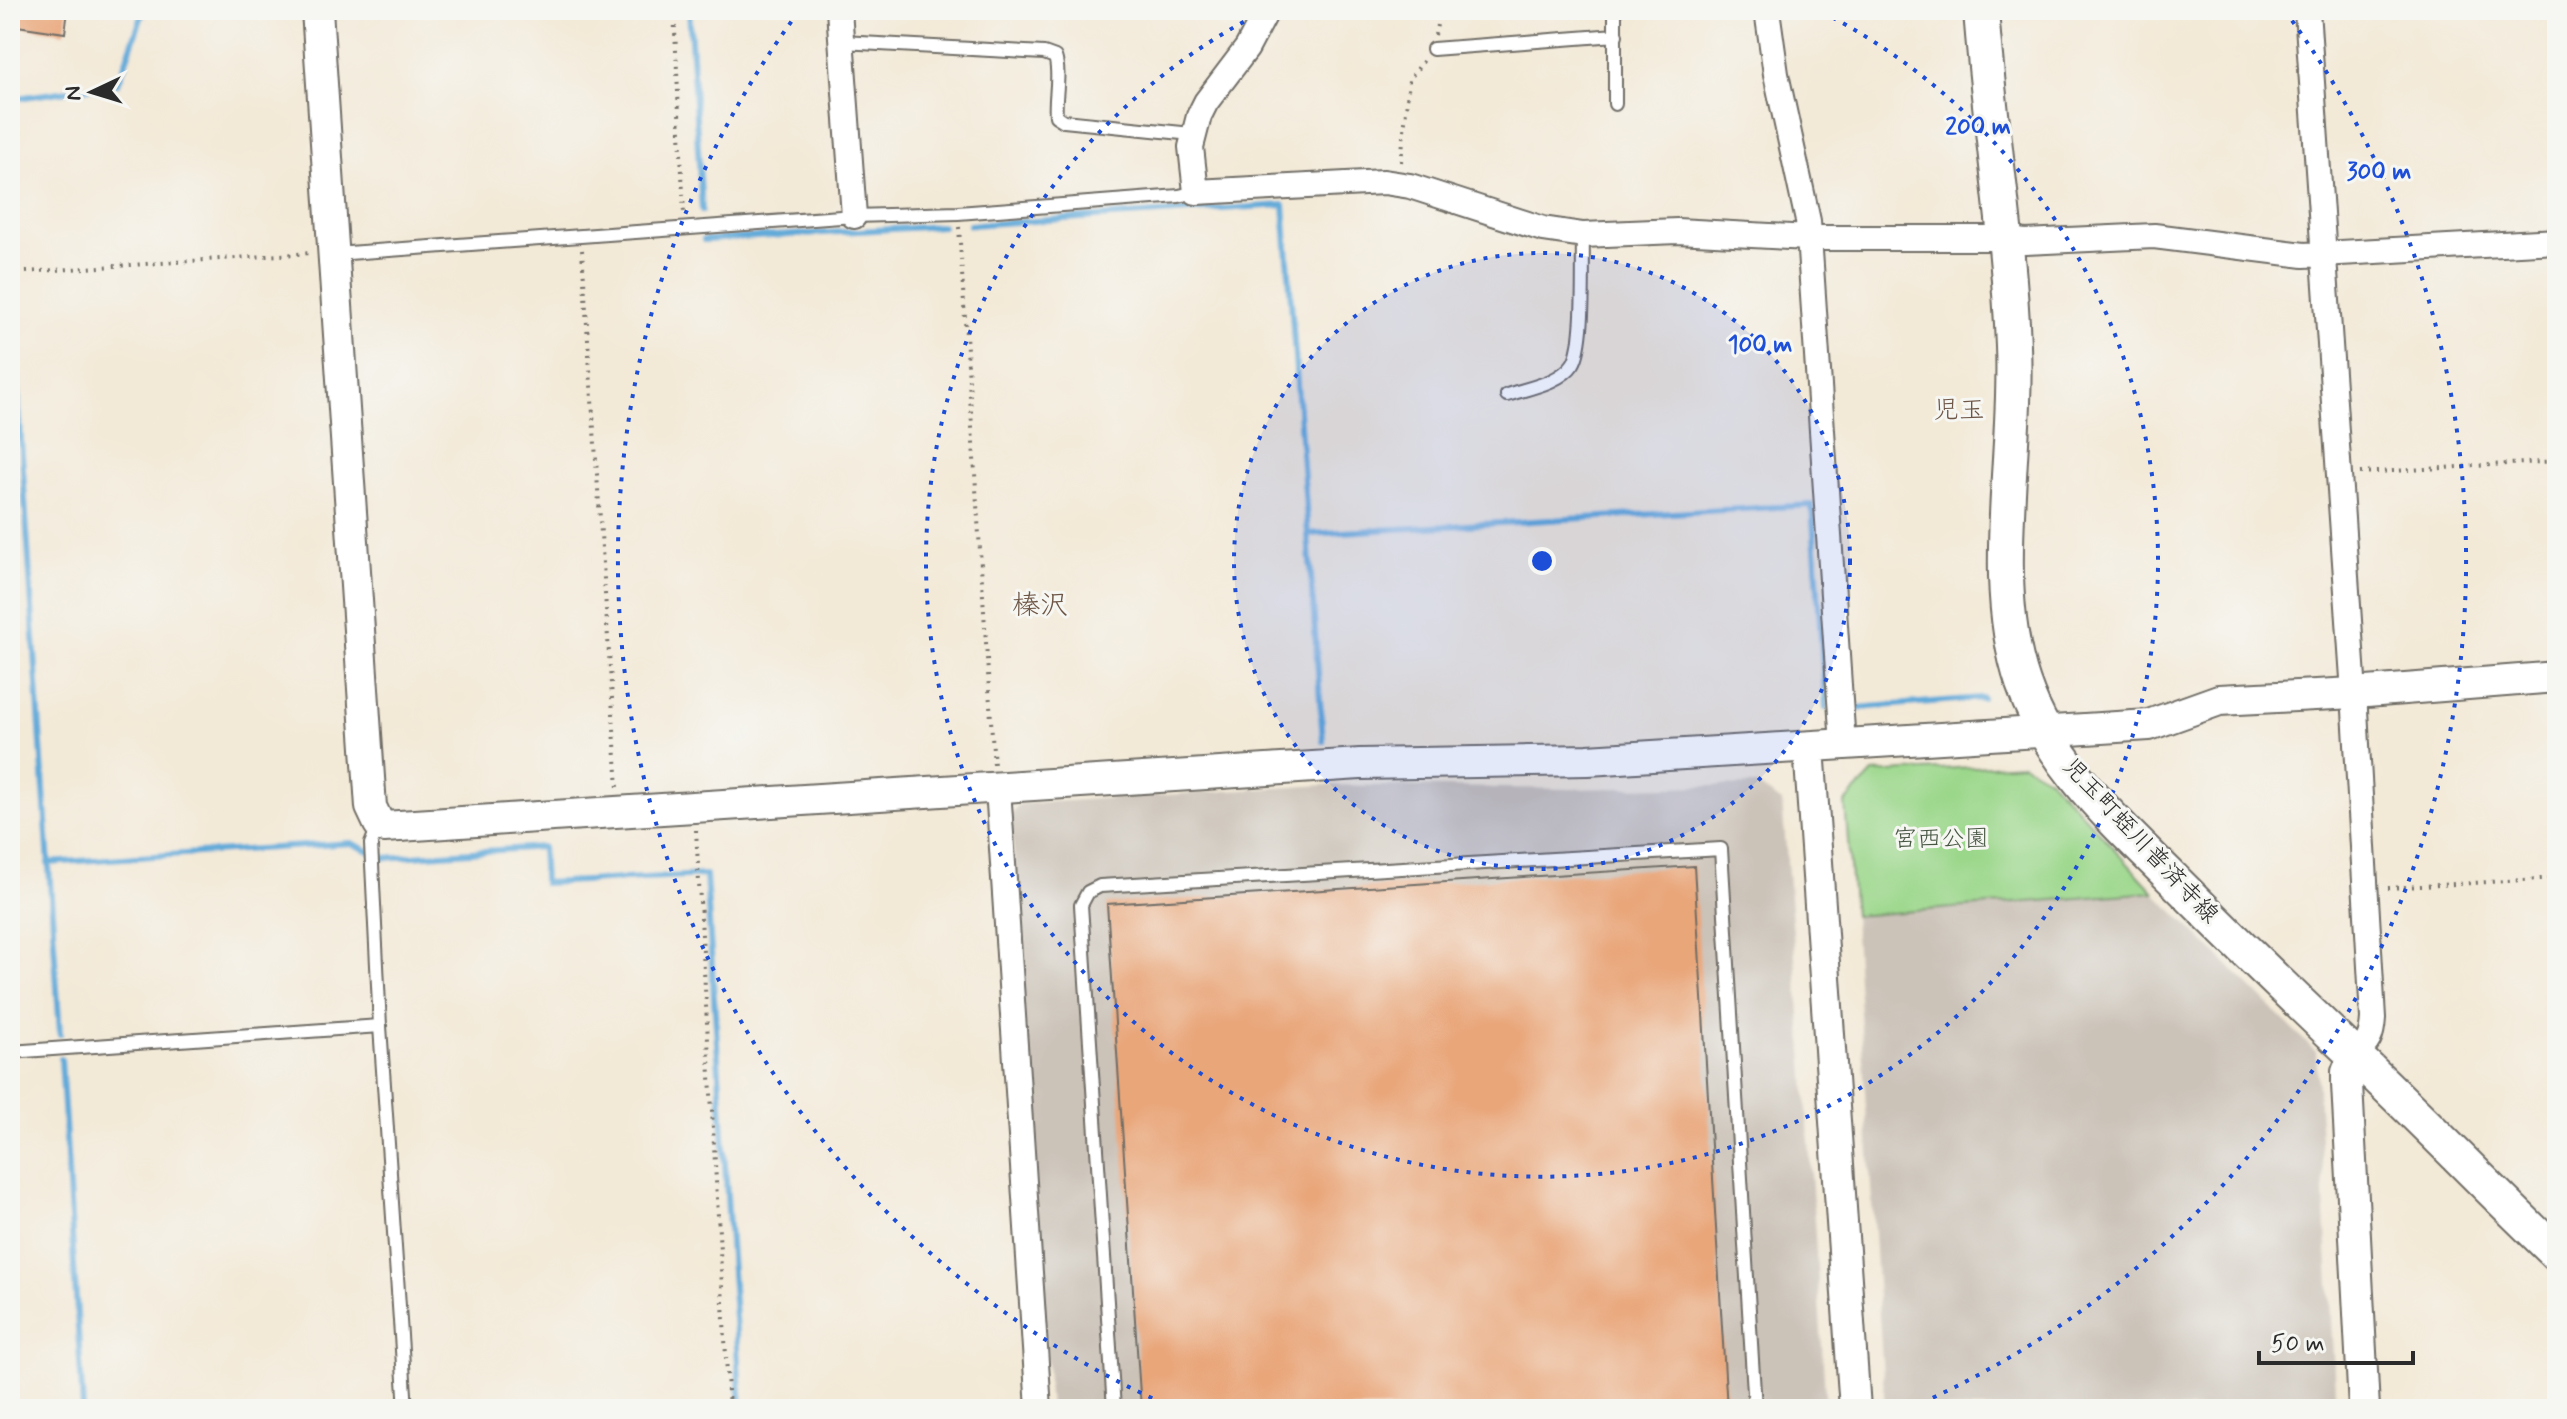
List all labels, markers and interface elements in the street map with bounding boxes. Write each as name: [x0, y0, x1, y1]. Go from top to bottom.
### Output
north arrow: [52, 52, 132, 132]
text: N: [60, 85, 89, 102]
text: 200 m: [1945, 112, 2011, 143]
text: 300 m: [2347, 157, 2411, 188]
text: 100 m: [1728, 330, 1792, 361]
district label: 児玉: [1933, 394, 1985, 428]
centre of rings: [1528, 547, 1556, 575]
district label: 榛沢: [1012, 588, 1068, 625]
street label: 児玉町蛭川普済寺線: [2055, 751, 2225, 931]
park label: 宮西公園: [1893, 824, 1989, 855]
scale bar: [2259, 1315, 2413, 1365]
text: 50 m: [2271, 1329, 2325, 1360]

